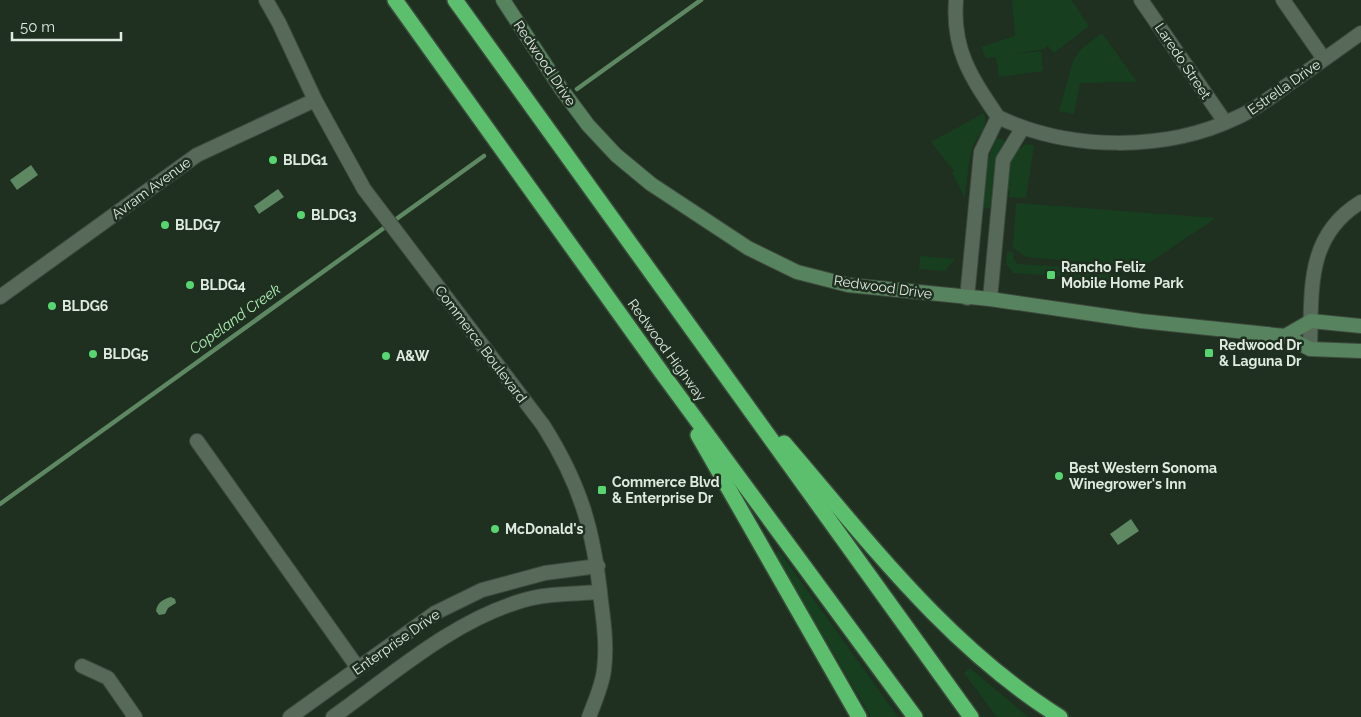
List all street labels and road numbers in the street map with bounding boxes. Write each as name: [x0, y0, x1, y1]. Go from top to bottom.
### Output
street label: Redwood Drive: [511, 17, 579, 109]
street label: Laredo Street: [1152, 20, 1214, 102]
street label: Estrella Drive: [1245, 56, 1323, 118]
street label: Avram Avenue: [108, 154, 194, 222]
street label: Redwood Drive: [833, 272, 933, 302]
street label: Commerce Boulevard: [432, 282, 530, 406]
street label: Redwood Highway: [625, 296, 710, 404]
street label: Enterprise Drive: [349, 606, 443, 678]

